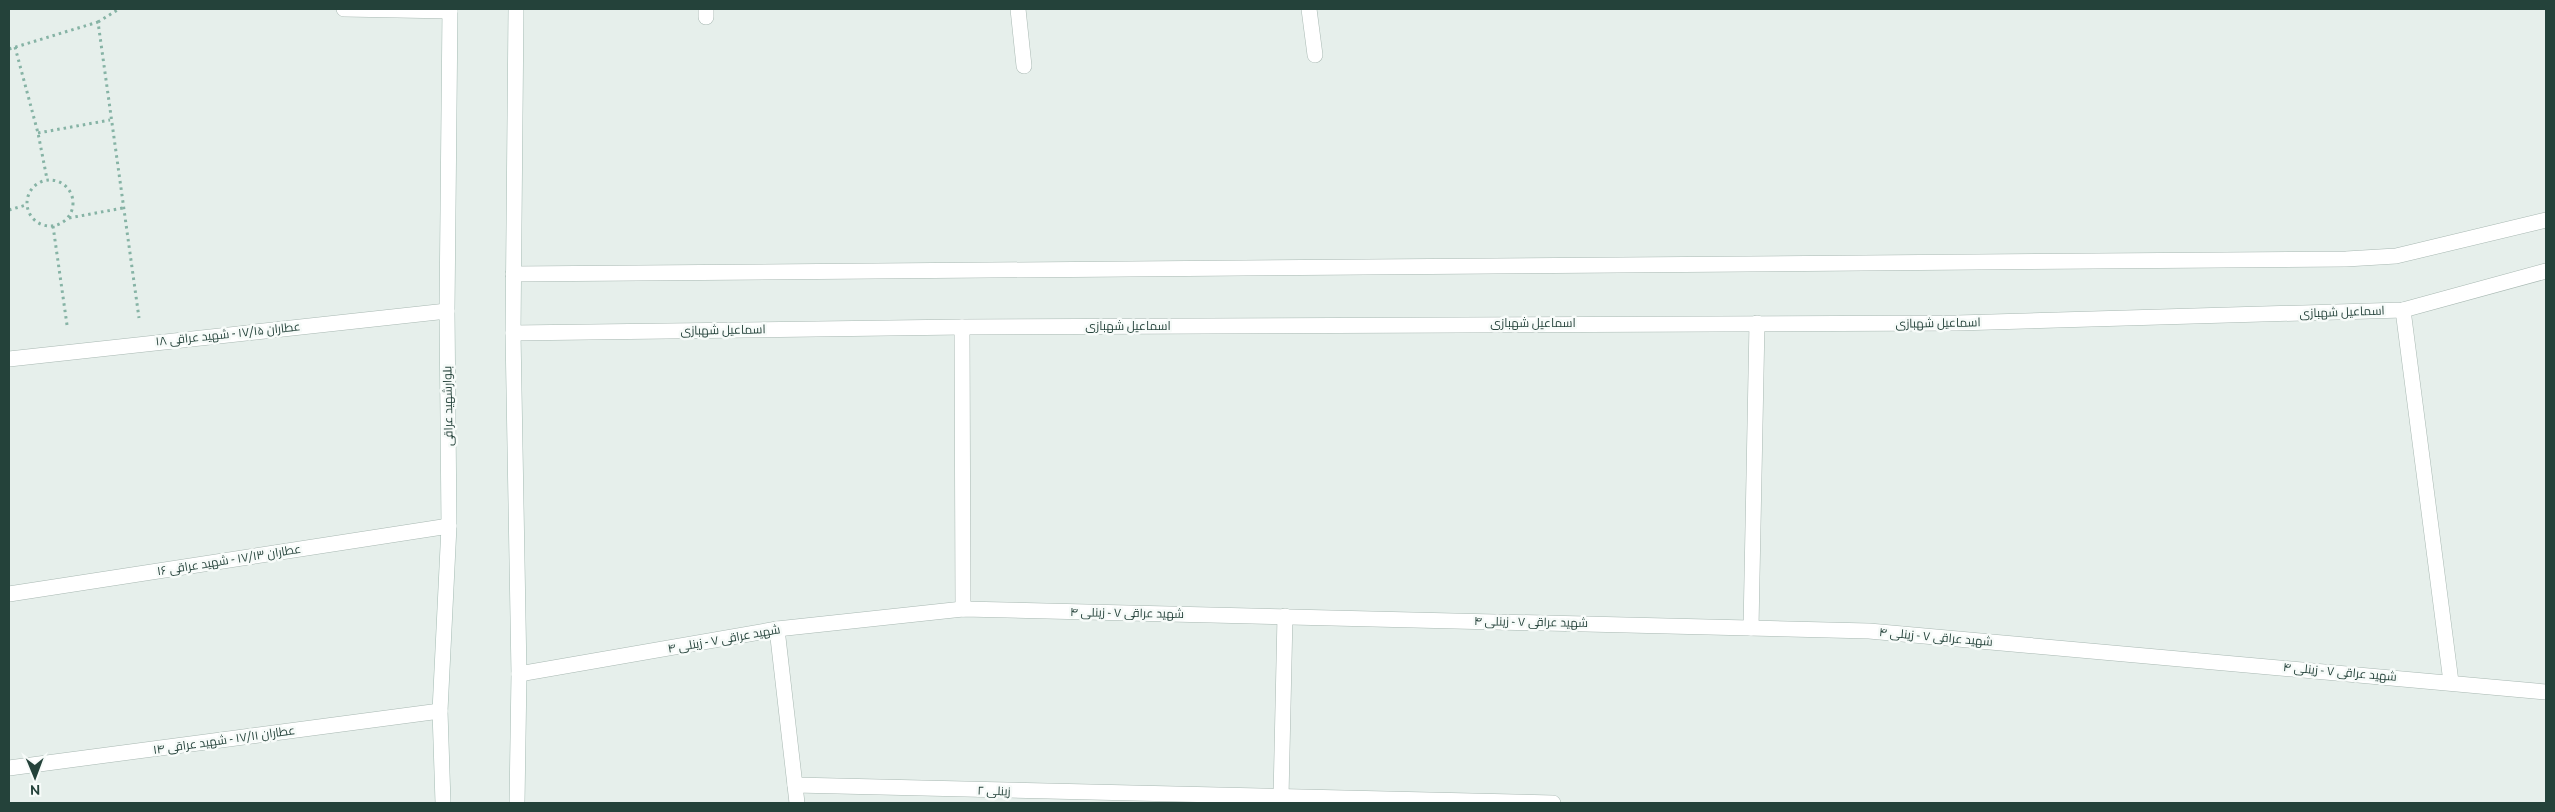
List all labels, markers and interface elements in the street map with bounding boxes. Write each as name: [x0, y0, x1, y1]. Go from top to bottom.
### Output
street label: اسماعیل شهبازی: [2299, 304, 2385, 320]
street label: اسماعیل شهبازی: [1895, 315, 1981, 331]
street label: اسماعیل شهبازی: [1490, 316, 1576, 330]
street label: عطاران ۱۷/۱۵ - شهید عراقی ۱۸: [155, 319, 301, 349]
street label: اسماعیل شهبازی: [1085, 319, 1171, 333]
street label: اسماعیل شهبازی: [680, 322, 766, 338]
street label: بلوارشهید عراقی: [440, 366, 456, 446]
street label: عطاران ۱۷/۱۳ - شهید عراقی ۱۶: [156, 542, 302, 578]
street label: شهید عراقی ۷ - زینلی ۴: [1070, 605, 1184, 621]
street label: شهید عراقی ۷ - زینلی ۴: [1474, 614, 1588, 630]
street label: شهید عراقی ۷ - زینلی ۴: [667, 622, 781, 656]
street label: شهید عراقی ۷ - زینلی ۴: [1879, 625, 1994, 649]
street label: شهید عراقی ۷ - زینلی ۴: [2283, 660, 2398, 684]
street label: عطاران ۱۷/۱۱ - شهید عراقی ۱۴: [152, 723, 296, 757]
north arrow: [10, 752, 60, 802]
text: N: [30, 782, 41, 798]
street label: زینلی ۲: [977, 783, 1011, 799]

